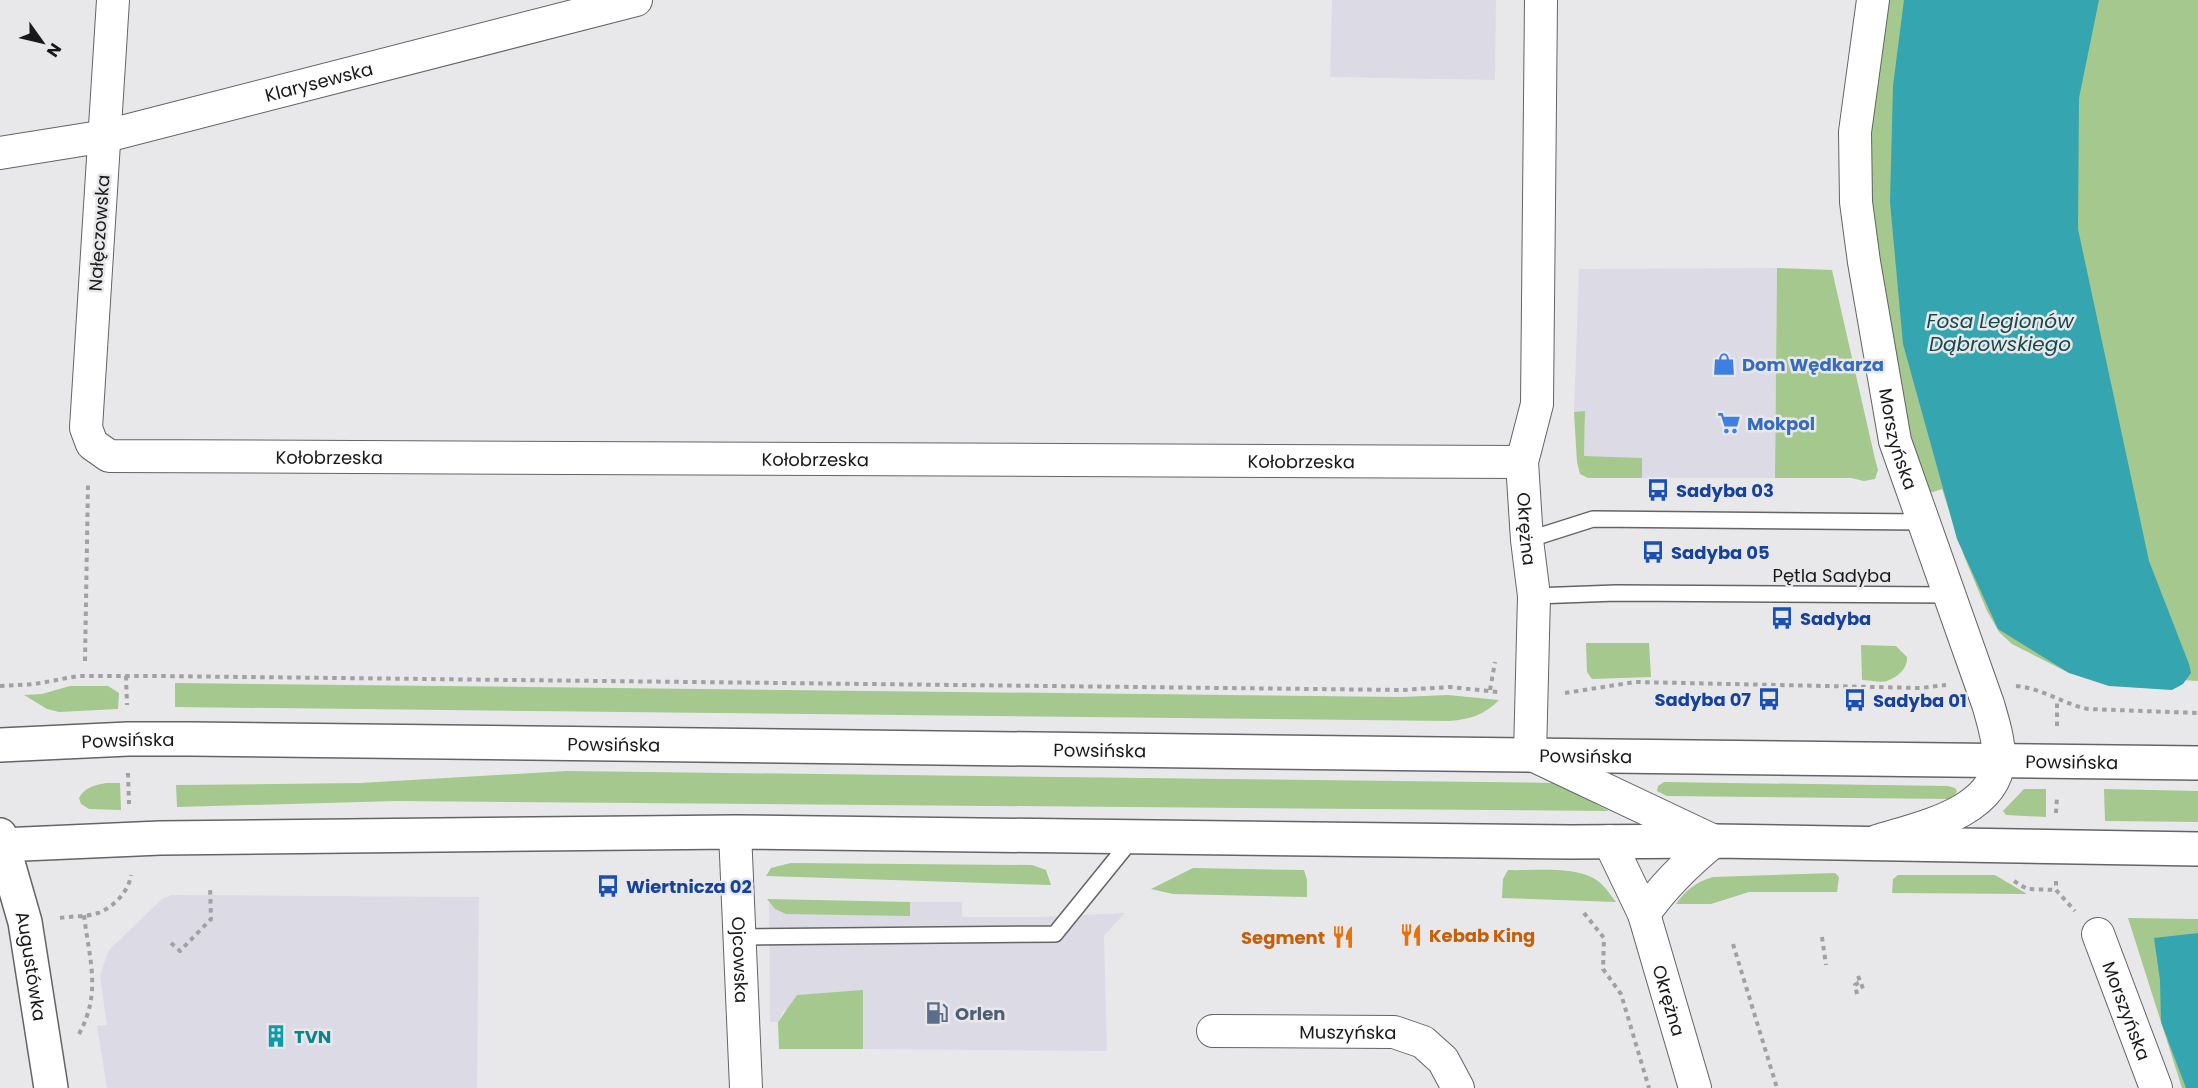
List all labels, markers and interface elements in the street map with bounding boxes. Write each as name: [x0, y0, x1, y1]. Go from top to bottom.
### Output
north arrow: [12, 12, 72, 72]
text: N: [41, 39, 67, 62]
street label: Klarysewska: [262, 56, 375, 107]
street label: Nałęczowska: [82, 174, 116, 292]
water label: Fosa Legionów Dąbrowskiego: [1926, 307, 2075, 358]
shop icon: Dom Wędkarza: [1711, 351, 1737, 377]
place label: Dom Wędkarza: [1742, 352, 1884, 377]
street label: Morszyńska: [1874, 386, 1924, 493]
supermarket icon: Mokpol: [1716, 410, 1742, 436]
place label: Mokpol: [1747, 411, 1815, 436]
street label: Kołobrzeska: [275, 444, 383, 470]
street label: Kołobrzeska: [761, 446, 869, 472]
street label: Kołobrzeska: [1247, 448, 1355, 474]
bus stop icon: Sadyba 03: [1645, 477, 1671, 503]
place label: Sadyba 03: [1676, 478, 1774, 503]
street label: Okrężna: [1511, 492, 1543, 567]
bus stop icon: Sadyba 05: [1640, 539, 1666, 565]
place label: Sadyba 05: [1671, 540, 1770, 565]
street label: Pętla Sadyba: [1773, 563, 1891, 588]
bus stop icon: Sadyba: [1769, 605, 1795, 631]
place label: Sadyba: [1800, 606, 1871, 631]
bus stop icon: Sadyba 07: [1756, 686, 1782, 712]
place label: Sadyba 07: [1654, 687, 1751, 712]
bus stop icon: Sadyba 01: [1842, 687, 1868, 713]
place label: Sadyba 01: [1873, 688, 1967, 713]
street label: Powsińska: [81, 727, 174, 754]
street label: Powsińska: [567, 731, 660, 757]
street label: Powsińska: [1053, 737, 1146, 763]
street label: Powsińska: [1539, 743, 1632, 769]
street label: Powsińska: [2025, 748, 2118, 775]
bus stop icon: Wiertnicza 02: [595, 873, 621, 899]
place label: Wiertnicza 02: [626, 874, 752, 899]
street label: Augustówka: [10, 908, 53, 1023]
street label: Ojcowska: [726, 916, 755, 1004]
restaurant icon: Kebab King: [1398, 922, 1424, 948]
place label: Kebab King: [1429, 923, 1535, 948]
restaurant icon: Segment: [1330, 924, 1356, 950]
place label: Segment: [1241, 925, 1325, 950]
street label: Morszyńska: [2097, 958, 2157, 1064]
street label: Okrężna: [1647, 962, 1692, 1039]
fuel station icon: Orlen: [924, 1000, 950, 1026]
place label: Orlen: [955, 1001, 1005, 1026]
street label: Muszyńska: [1299, 1019, 1397, 1045]
building icon: TVN: [263, 1023, 289, 1049]
place label: TVN: [294, 1024, 331, 1049]

